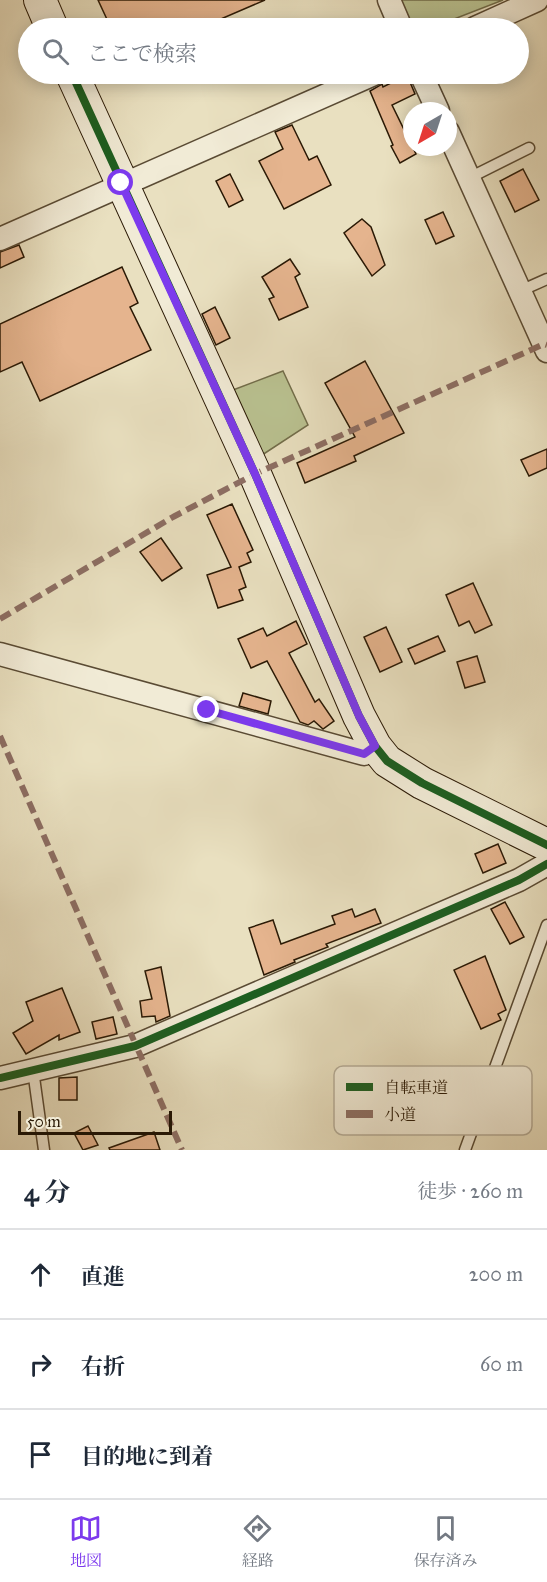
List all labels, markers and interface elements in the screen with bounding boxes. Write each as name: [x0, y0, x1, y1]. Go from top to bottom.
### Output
search box: [18, 18, 529, 84]
icon: search: [39, 35, 72, 68]
text: ここで検索: [87, 40, 197, 67]
north arrow: [403, 102, 457, 156]
route start: [107, 169, 133, 195]
route end: [193, 696, 219, 722]
legend: [334, 1066, 532, 1135]
text: 自転車道: [384, 1078, 448, 1097]
text: 小道: [384, 1105, 416, 1124]
scale bar: [18, 1108, 172, 1136]
text: 50 m: [27, 1112, 61, 1131]
text: 4 分: [24, 1176, 70, 1208]
text: 徒歩 · 260 m: [417, 1179, 523, 1203]
icon: ahead: [24, 1258, 57, 1291]
text: 200 m: [469, 1262, 523, 1286]
text: 直進: [81, 1263, 125, 1290]
icon: right: [24, 1348, 57, 1381]
text: 60 m: [480, 1352, 523, 1376]
text: 右折: [81, 1353, 125, 1380]
icon: arrive: [24, 1438, 57, 1471]
text: 目的地に到着: [81, 1443, 213, 1470]
tab: 地図: [69, 1512, 102, 1571]
tab: 経路: [241, 1512, 274, 1571]
tab: 保存済み: [413, 1512, 477, 1571]

